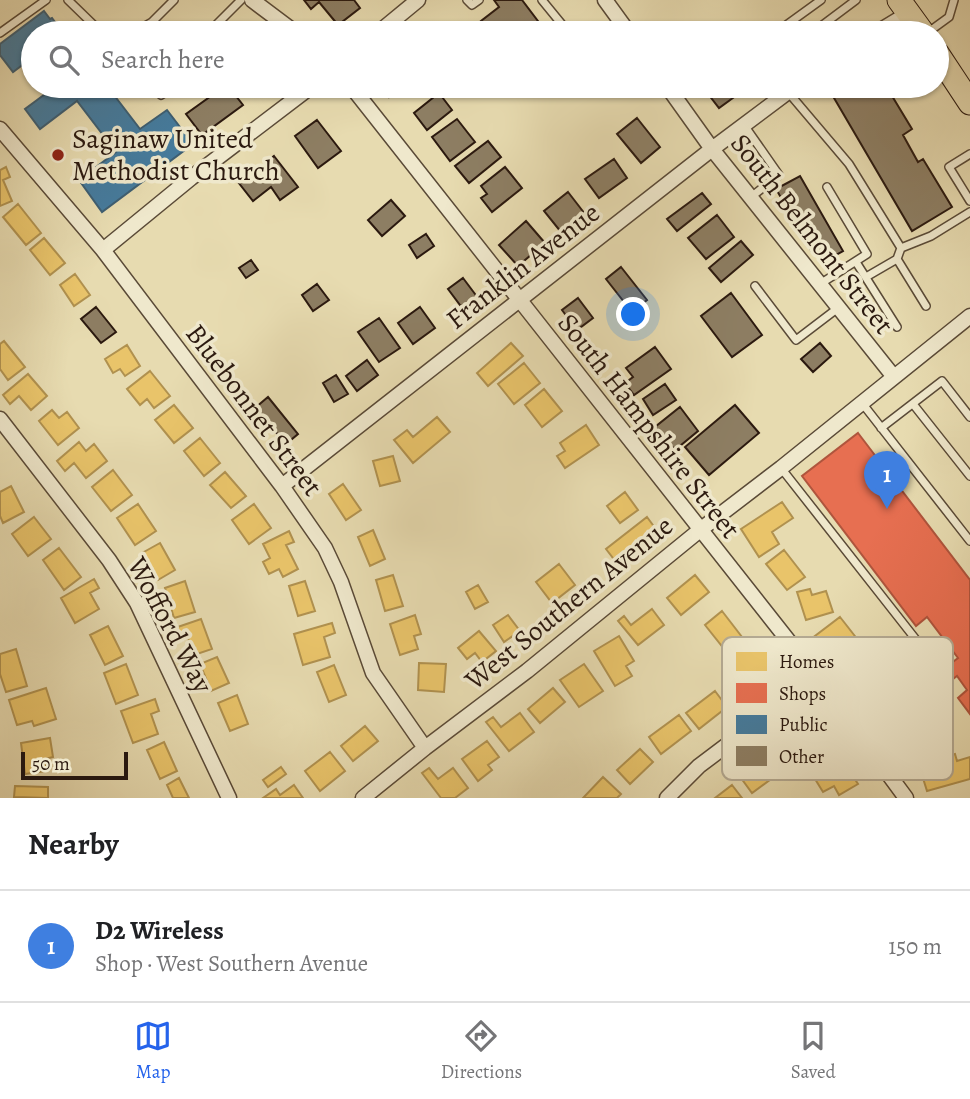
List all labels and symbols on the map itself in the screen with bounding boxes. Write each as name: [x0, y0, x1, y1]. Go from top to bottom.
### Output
place label: Saginaw United Methodist Church: [72, 120, 280, 190]
street label: South Belmont Street: [722, 126, 902, 342]
marker: Saginaw United Methodist Church: [50, 147, 66, 163]
street label: Franklin Avenue: [438, 194, 608, 338]
your location: [616, 297, 650, 331]
street label: South Hampshire Street: [549, 305, 749, 547]
street label: Bluebonnet Street: [177, 316, 331, 504]
pin: 1: [864, 451, 910, 509]
street label: West Southern Avenue: [456, 507, 681, 699]
street label: Wofford Way: [118, 549, 222, 700]
legend: [722, 637, 953, 780]
text: Homes: [779, 649, 834, 675]
text: Shops: [779, 681, 826, 707]
text: Public: [779, 712, 827, 738]
text: Other: [779, 744, 824, 770]
scale bar: [21, 749, 128, 781]

